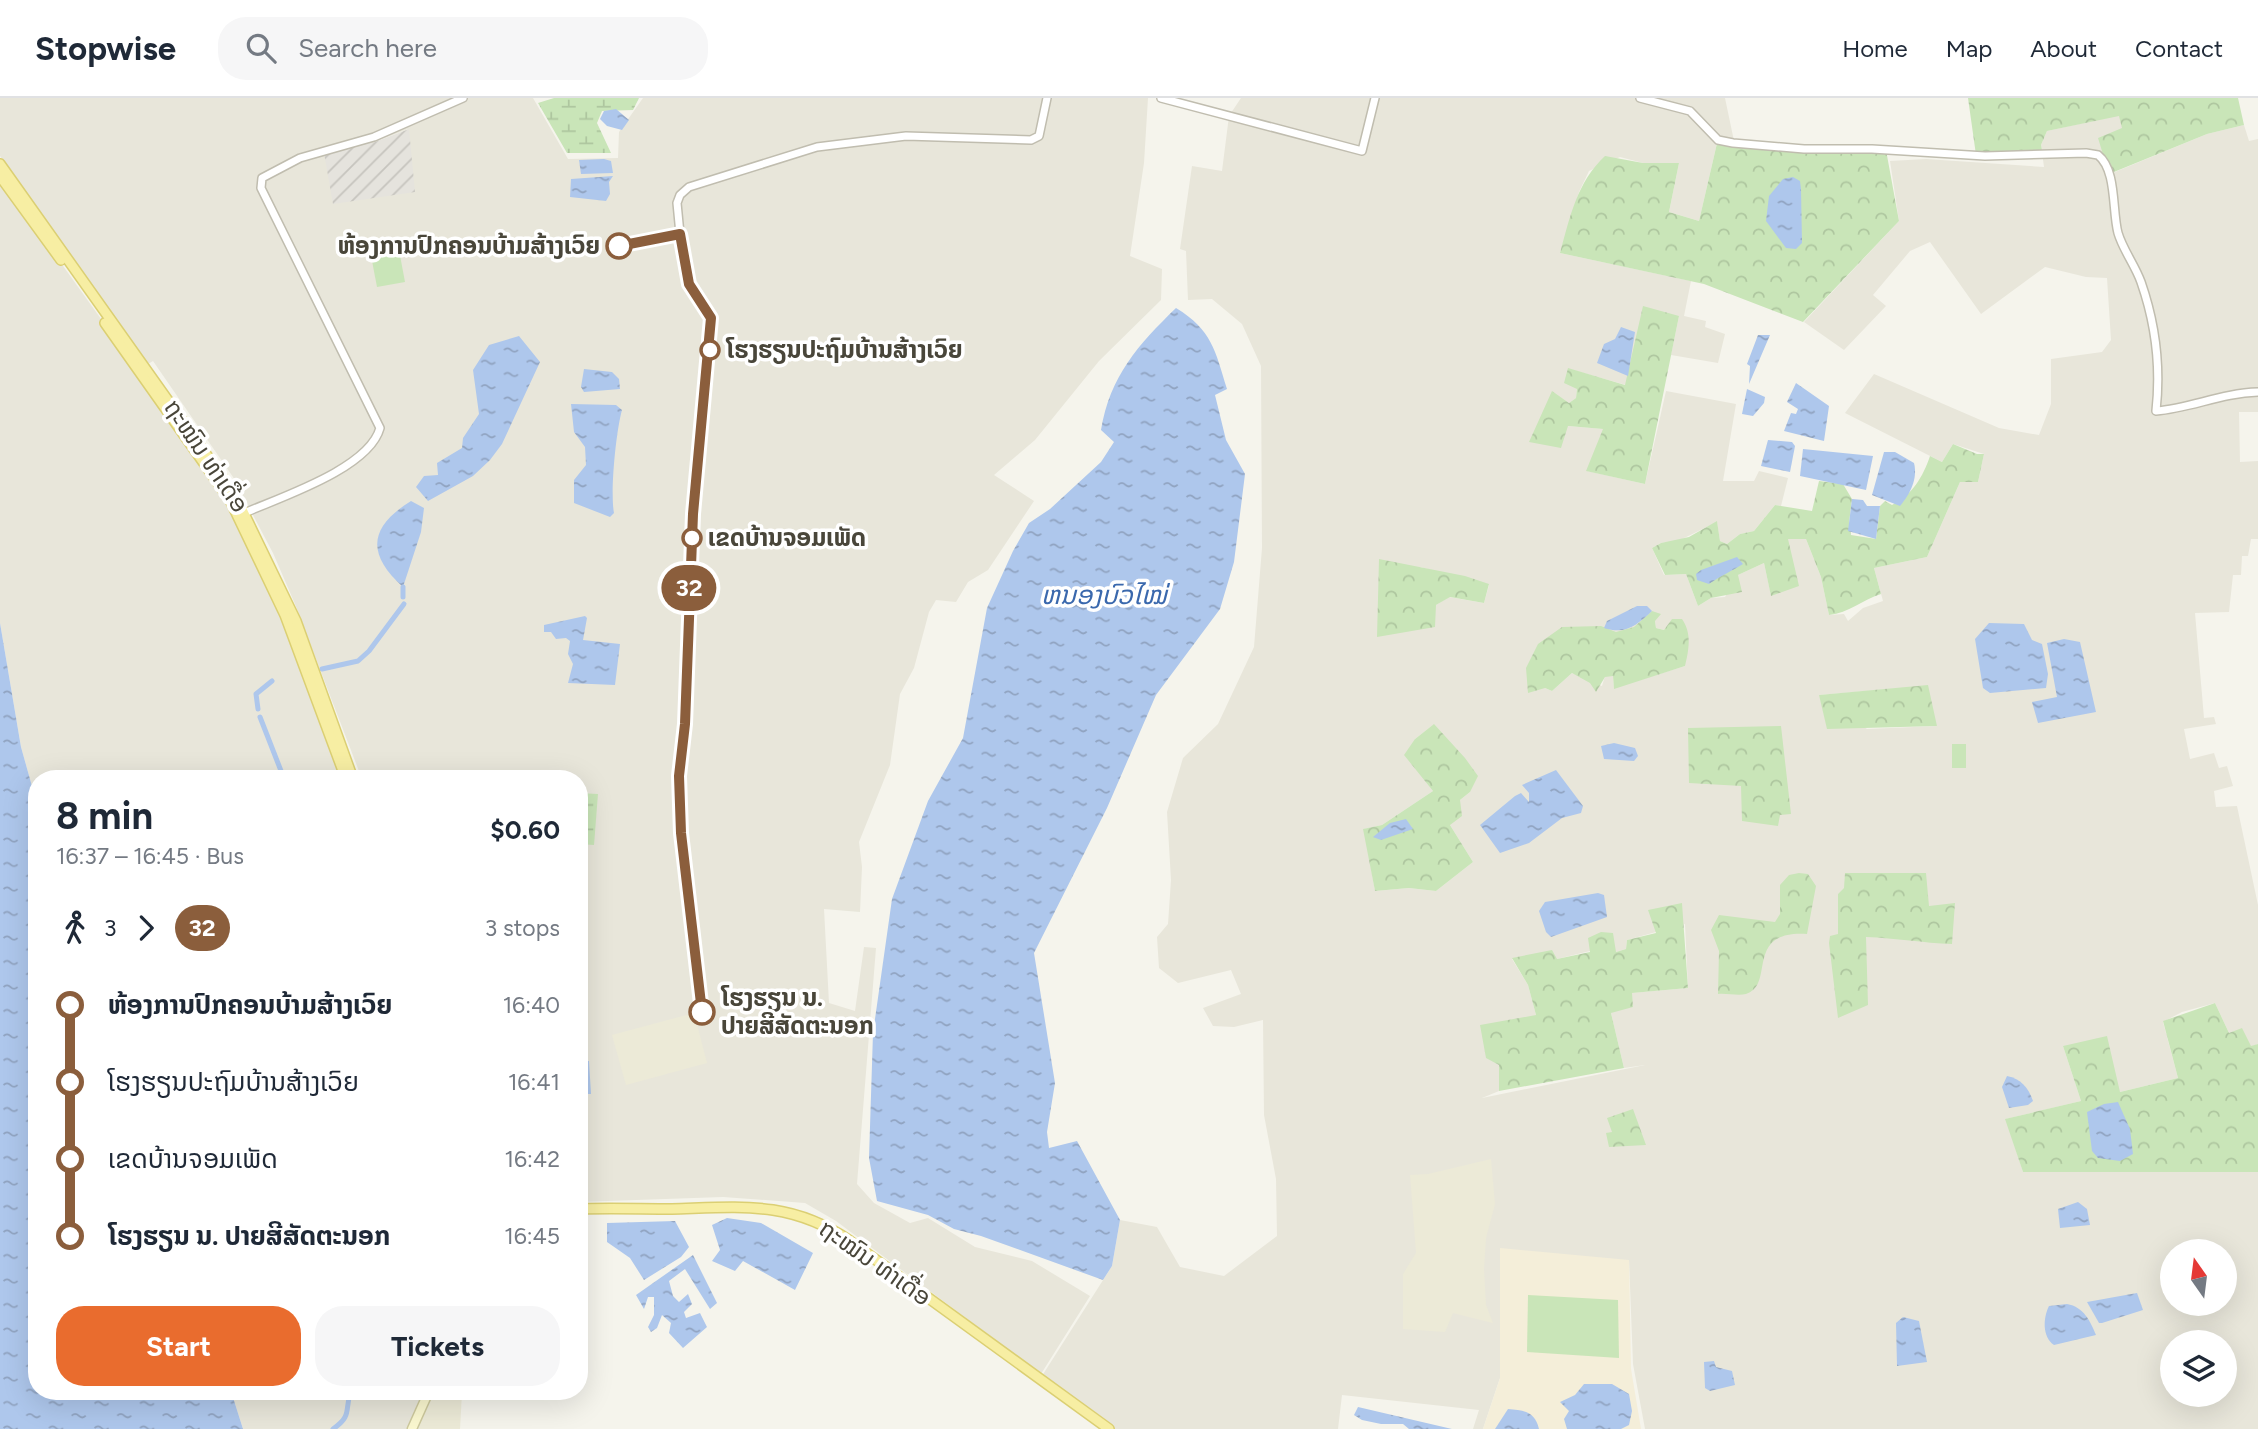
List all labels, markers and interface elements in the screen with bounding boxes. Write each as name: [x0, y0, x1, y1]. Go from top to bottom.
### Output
search box: [218, 17, 708, 80]
text: Stopwise: [35, 29, 176, 68]
icon: search: [242, 29, 280, 67]
text: Search here: [298, 32, 437, 64]
text: Home: [1842, 34, 1908, 63]
text: Map: [1946, 34, 1992, 63]
text: About: [2030, 34, 2097, 63]
text: Contact: [2135, 34, 2223, 63]
place label: ຫ້ອງການປົກຄອນບ້າມສ້າງເວົຍ: [338, 231, 600, 260]
marker: ຫ້ອງການປົກຄອນບ້າມສ້າງເວົຍ: [606, 233, 632, 259]
place label: ໂຮງຮຽນປະຖົມບ້ານສ້າງເວົຍ: [725, 335, 962, 364]
marker: ໂຮງຮຽນປະຖົມບ້ານສ້າງເວົຍ: [700, 340, 720, 360]
street label: ຖະໝົນ ທ່າເດື່ອ: [158, 391, 258, 518]
place label: ເຂດບ້ານຈອມເພັດ: [708, 523, 866, 552]
marker: ເຂດບ້ານຈອມເພັດ: [682, 528, 702, 548]
line badge: 32: [658, 565, 720, 611]
text: 32: [675, 573, 703, 602]
water label: ຫນອງບົວໄໝ່: [1041, 579, 1170, 611]
text: 8 min: [56, 793, 153, 839]
text: $0.60: [490, 814, 560, 846]
text: 16:37 – 16:45 · Bus: [56, 842, 244, 870]
icon: walk: [56, 909, 94, 947]
icon: forward: [127, 909, 165, 947]
text: 32: [189, 913, 216, 942]
text: 3: [104, 914, 117, 942]
text: 3 stops: [485, 914, 560, 942]
place label: ໂຮງຮຽນ ນ. ປາຍສີສັດຕະນອກ: [720, 983, 874, 1040]
text: ຫ້ອງການປົກຄອນບ້າມສ້າງເວົຍ: [108, 989, 392, 1021]
text: 16:40: [503, 991, 560, 1019]
marker: ໂຮງຮຽນ ນ. ປາຍສີສັດຕະນອກ: [689, 999, 715, 1025]
text: ໂຮງຮຽນປະຖົມບ້ານສ້າງເວົຍ: [108, 1066, 359, 1098]
text: 16:41: [508, 1068, 560, 1096]
text: ເຂດບ້ານຈອມເພັດ: [108, 1143, 278, 1175]
text: 16:42: [505, 1145, 560, 1173]
street label: ຖະໝົນ ທ່າເດື່ອ: [814, 1210, 939, 1312]
text: ໂຮງຮຽນ ນ. ປາຍສີສັດຕະນອກ: [108, 1220, 390, 1252]
text: 16:45: [504, 1222, 560, 1250]
north arrow: [2160, 1239, 2236, 1316]
map controls: [2160, 1239, 2237, 1407]
button: Start: [56, 1306, 301, 1386]
button: Tickets: [315, 1306, 560, 1386]
button: layers: [2160, 1330, 2237, 1407]

